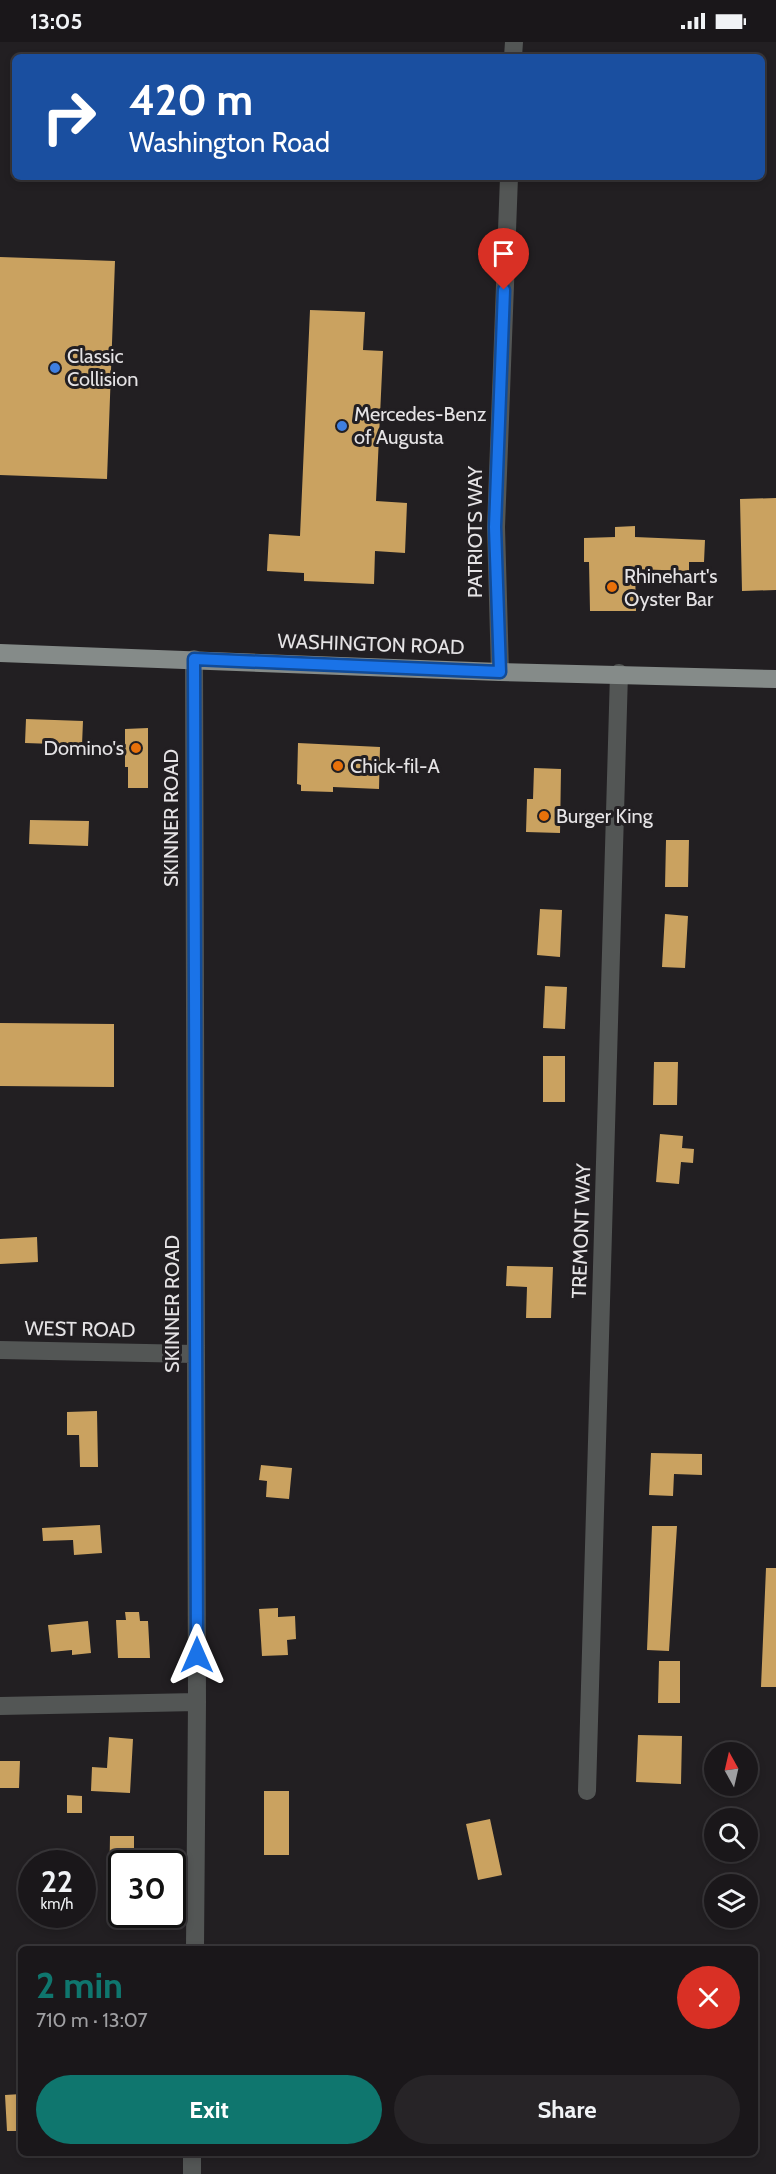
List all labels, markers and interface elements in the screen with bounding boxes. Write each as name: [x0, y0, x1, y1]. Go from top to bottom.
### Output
text: 13:05: [30, 8, 82, 35]
text: 420 m: [129, 74, 253, 126]
icon: right: [30, 78, 108, 156]
text: Washington Road: [129, 126, 330, 159]
pin: [478, 228, 529, 290]
icon: arrive: [487, 237, 520, 270]
place label: Classic Collision: [67, 344, 138, 391]
marker: Classic Collision: [48, 361, 62, 375]
place label: Mercedes-Benz of Augusta: [354, 402, 486, 449]
marker: Mercedes-Benz of Augusta: [335, 419, 349, 433]
street label: PATRIOTS WAY: [463, 465, 487, 598]
place label: Rhinehart's Oyster Bar: [624, 564, 717, 611]
marker: Rhinehart's Oyster Bar: [605, 580, 619, 594]
street label: WASHINGTON ROAD: [277, 629, 465, 659]
place label: Domino's: [44, 736, 124, 760]
marker: Domino's: [129, 741, 143, 755]
street label: SKINNER ROAD: [159, 749, 183, 887]
place label: Chick-fil-A: [350, 754, 440, 778]
marker: Chick-fil-A: [331, 759, 345, 773]
place label: Burger King: [556, 804, 654, 828]
marker: Burger King: [537, 809, 551, 823]
street label: TREMONT WAY: [567, 1162, 595, 1299]
street label: SKINNER ROAD: [160, 1235, 184, 1373]
street label: WEST ROAD: [24, 1316, 136, 1342]
position arrow: [165, 1623, 229, 1687]
north arrow: [704, 1742, 758, 1796]
map controls: [704, 1742, 758, 1928]
button: search: [704, 1808, 758, 1862]
speed limit sign: 30: [108, 1850, 186, 1928]
text: 22: [41, 1863, 73, 1900]
button: layers: [704, 1874, 758, 1928]
text: km/h: [41, 1895, 73, 1913]
text: 2 min: [36, 1963, 123, 2007]
button: close: [677, 1966, 740, 2029]
text: 710 m · 13:07: [36, 2008, 148, 2032]
button: Exit: [36, 2075, 382, 2144]
button: Share: [394, 2075, 740, 2144]

